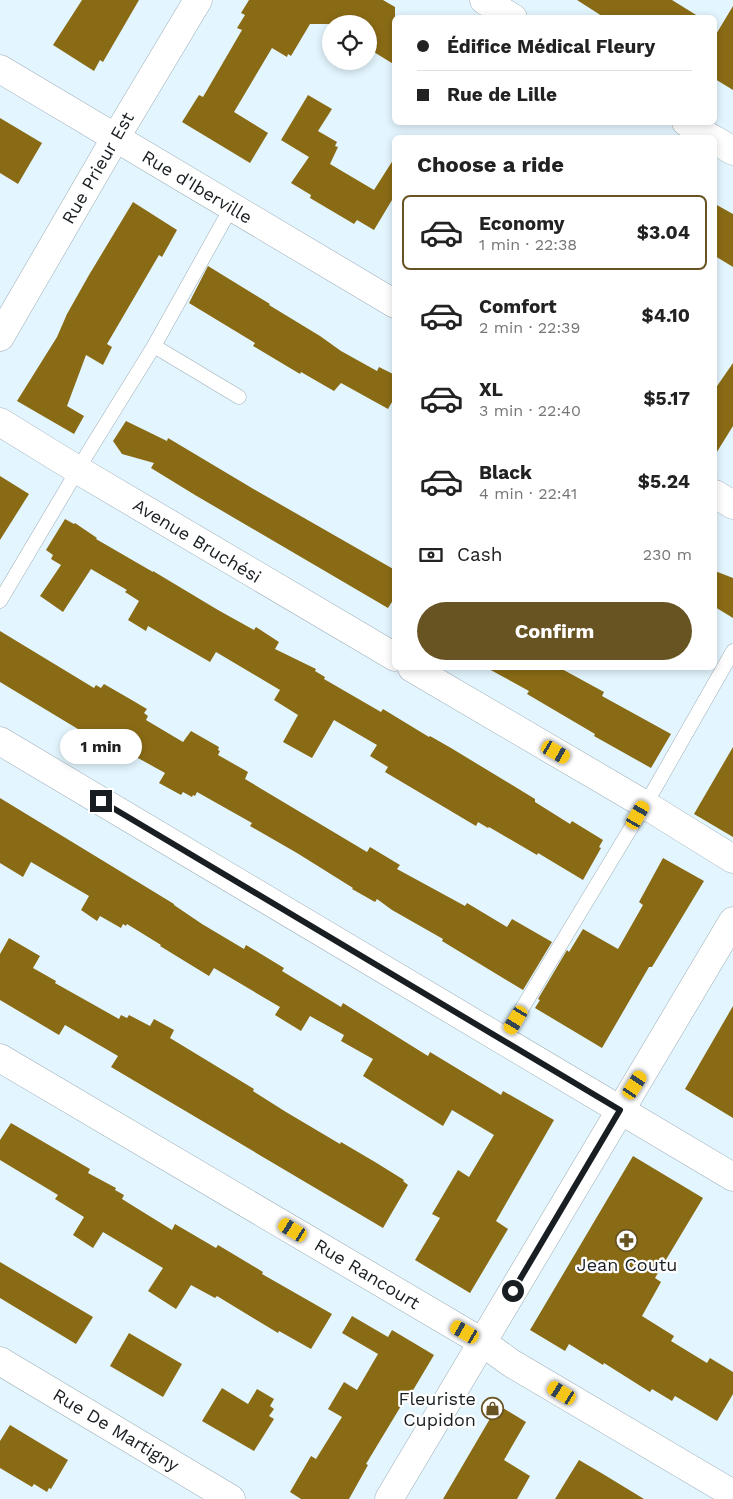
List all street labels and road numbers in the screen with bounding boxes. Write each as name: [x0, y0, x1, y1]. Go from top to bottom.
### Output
street label: Rue Prieur Est: [57, 108, 138, 227]
street label: Rue d'Iberville: [138, 145, 256, 228]
street label: Avenue Bruchési: [129, 494, 265, 587]
street label: Rue Rancourt: [311, 1234, 424, 1313]
street label: Rue De Martigny: [49, 1384, 184, 1476]

